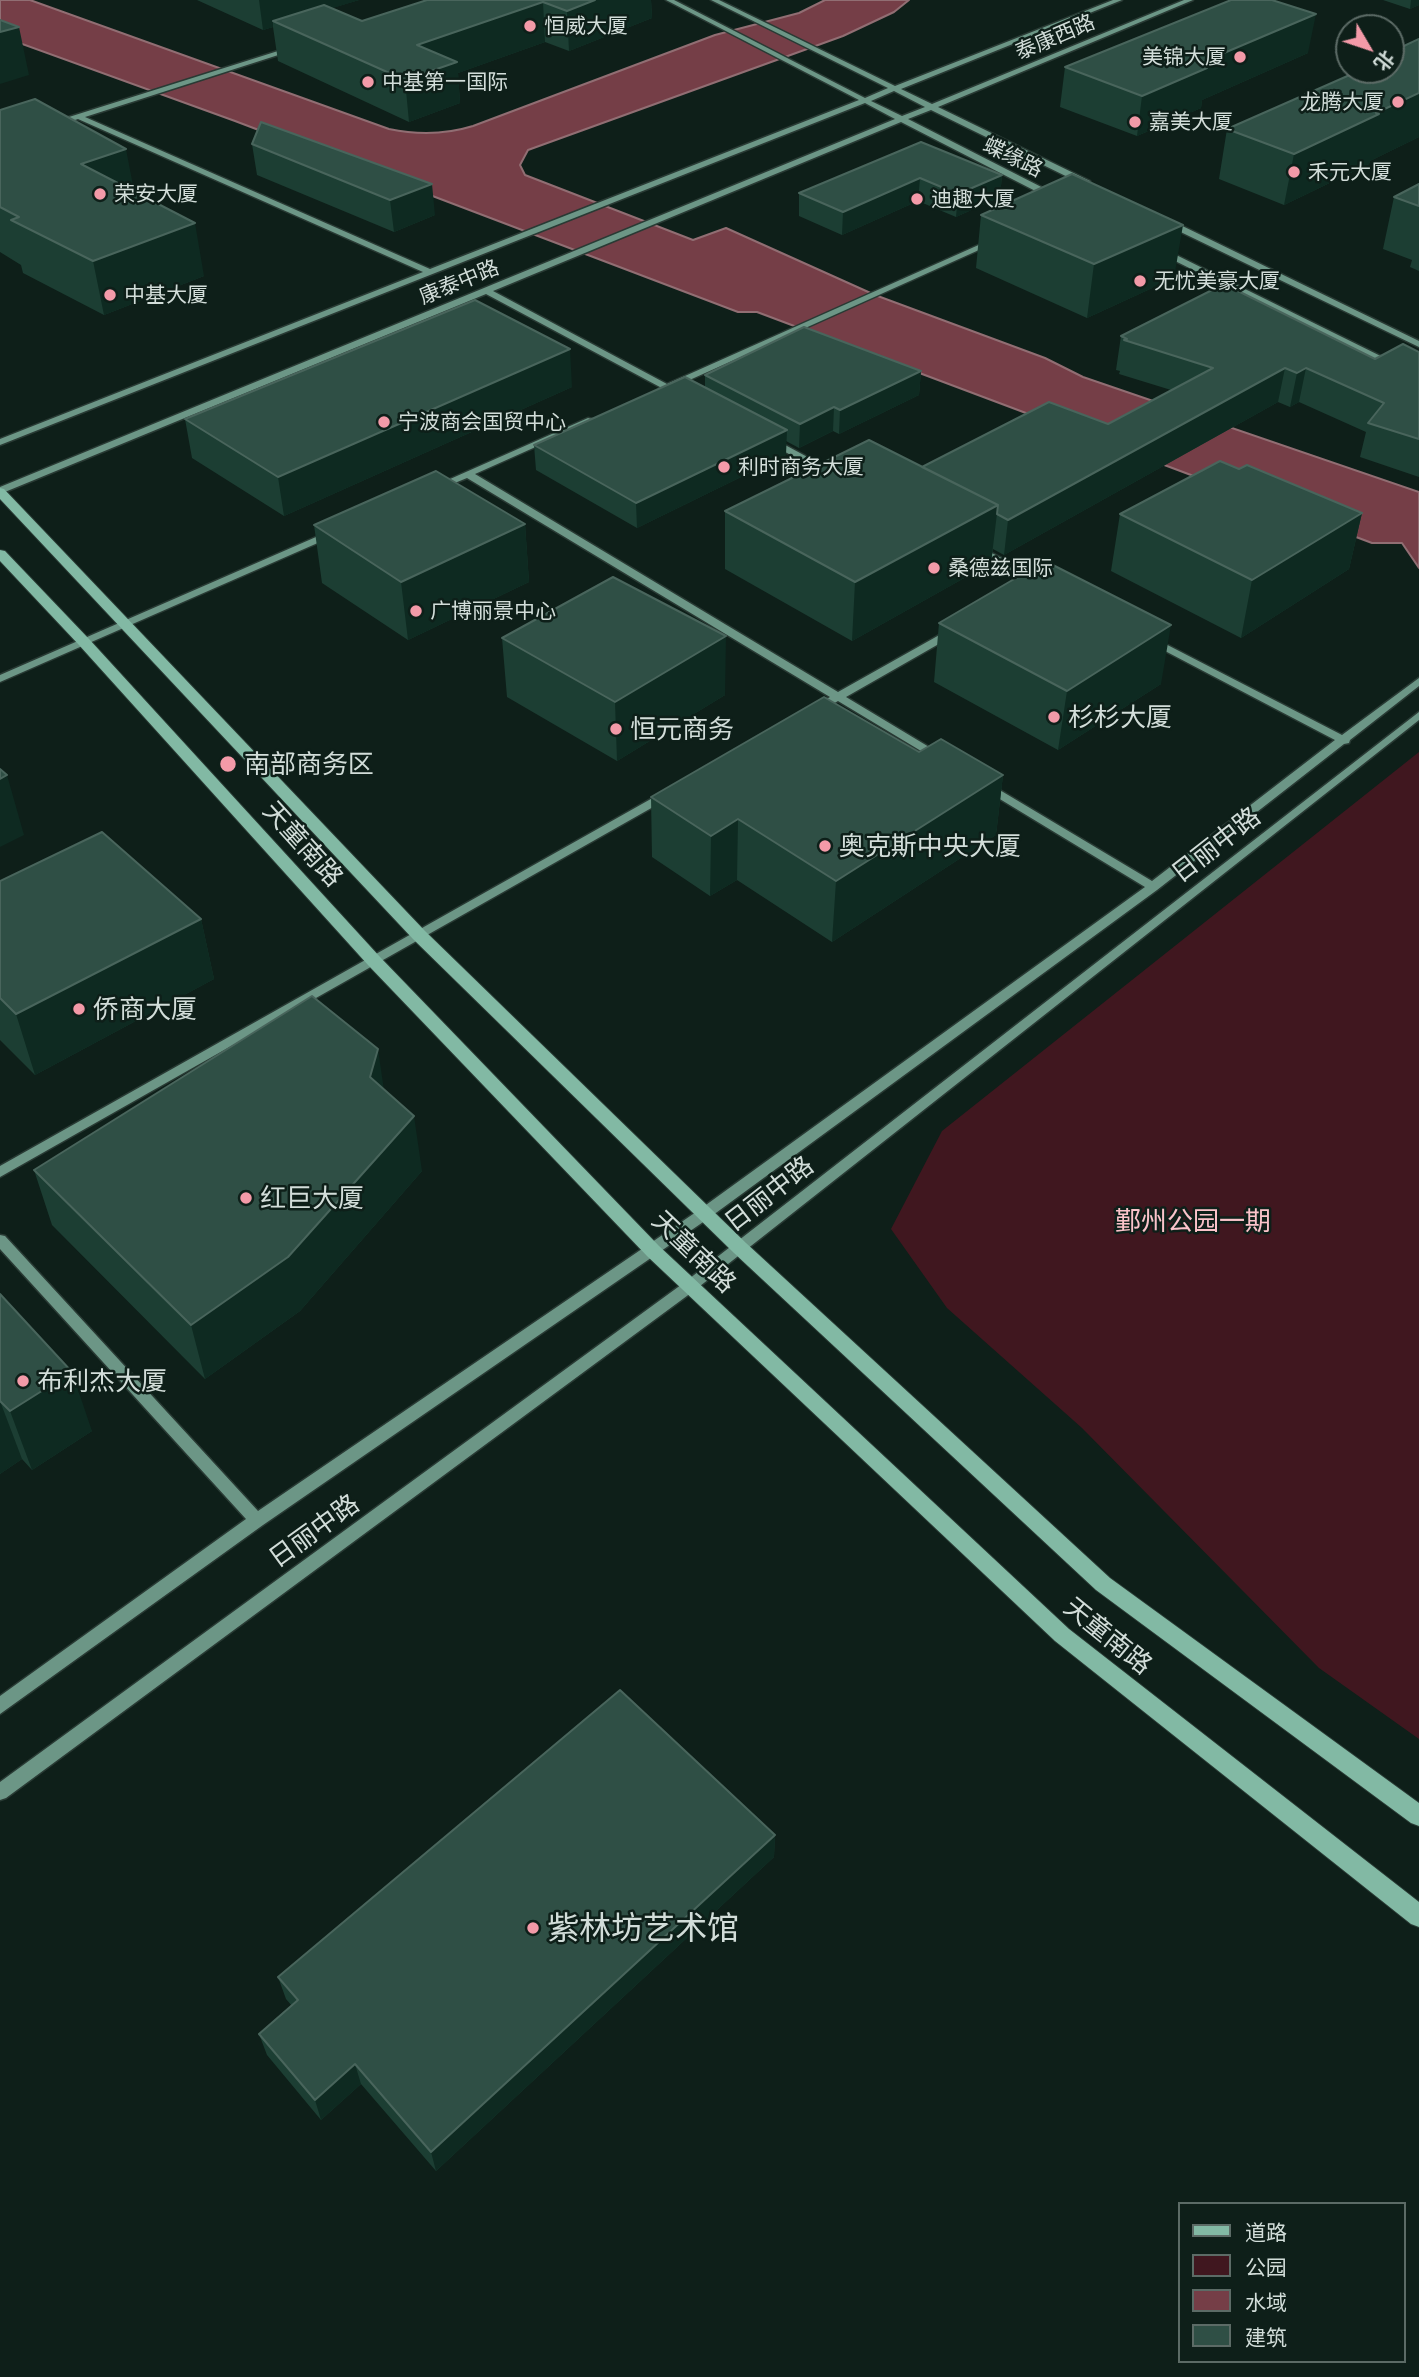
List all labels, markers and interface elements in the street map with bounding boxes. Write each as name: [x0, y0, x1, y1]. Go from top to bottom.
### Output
street label: 泰康西路: [1011, 9, 1099, 65]
place label: 恒威大厦: [544, 13, 628, 39]
north arrow: [1335, 14, 1405, 84]
marker: 恒威大厦: [522, 18, 538, 34]
place label: 美锦大厦: [1142, 44, 1226, 70]
text: 北: [1370, 47, 1400, 76]
marker: 美锦大厦: [1232, 49, 1248, 65]
place label: 中基第一国际: [382, 69, 508, 95]
marker: 中基第一国际: [360, 74, 376, 90]
place label: 龙腾大厦: [1300, 89, 1384, 115]
marker: 龙腾大厦: [1390, 94, 1406, 110]
place label: 嘉美大厦: [1149, 109, 1233, 135]
marker: 嘉美大厦: [1127, 114, 1143, 130]
street label: 蝶缘路: [979, 132, 1047, 182]
place label: 禾元大厦: [1308, 159, 1392, 185]
marker: 禾元大厦: [1286, 164, 1302, 180]
place label: 荣安大厦: [114, 181, 198, 207]
marker: 荣安大厦: [92, 186, 108, 202]
place label: 迪趣大厦: [931, 186, 1015, 212]
marker: 迪趣大厦: [909, 191, 925, 207]
street label: 康泰中路: [415, 255, 503, 309]
place label: 无忧美豪大厦: [1154, 268, 1280, 294]
marker: 无忧美豪大厦: [1132, 273, 1148, 289]
place label: 中基大厦: [124, 282, 208, 308]
marker: 中基大厦: [102, 287, 118, 303]
place label: 宁波商会国贸中心: [398, 409, 566, 435]
marker: 宁波商会国贸中心: [376, 414, 392, 430]
place label: 利时商务大厦: [738, 454, 864, 480]
marker: 利时商务大厦: [716, 459, 732, 475]
place label: 桑德兹国际: [948, 555, 1053, 581]
marker: 桑德兹国际: [926, 560, 942, 576]
place label: 广博丽景中心: [430, 598, 556, 624]
marker: 广博丽景中心: [408, 603, 424, 619]
place label: 杉杉大厦: [1068, 701, 1172, 733]
marker: 杉杉大厦: [1046, 709, 1062, 725]
place label: 恒元商务: [630, 713, 734, 745]
marker: 恒元商务: [608, 721, 624, 737]
place label: 南部商务区: [244, 748, 374, 780]
marker: 南部商务区: [218, 754, 238, 774]
street label: 天童南路: [257, 795, 349, 893]
street label: 日丽中路: [1165, 801, 1267, 889]
place label: 奥克斯中央大厦: [839, 830, 1021, 862]
marker: 奥克斯中央大厦: [817, 838, 833, 854]
place label: 侨商大厦: [93, 993, 197, 1025]
marker: 侨商大厦: [71, 1001, 87, 1017]
street label: 日丽中路: [718, 1150, 820, 1238]
place label: 红巨大厦: [260, 1182, 364, 1214]
marker: 红巨大厦: [238, 1190, 254, 1206]
street label: 天童南路: [646, 1205, 742, 1299]
park label: 鄞州公园一期: [1115, 1205, 1271, 1237]
place label: 布利杰大厦: [37, 1365, 167, 1397]
marker: 布利杰大厦: [15, 1373, 31, 1389]
street label: 日丽中路: [263, 1488, 365, 1574]
street label: 天童南路: [1058, 1591, 1158, 1681]
place label: 紫林坊艺术馆: [547, 1909, 739, 1947]
marker: 紫林坊艺术馆: [525, 1920, 541, 1936]
legend: [1178, 2202, 1405, 2363]
text: 道路: [1245, 2219, 1287, 2244]
text: 公园: [1245, 2254, 1287, 2279]
text: 水域: [1245, 2289, 1287, 2314]
text: 建筑: [1245, 2324, 1287, 2349]

